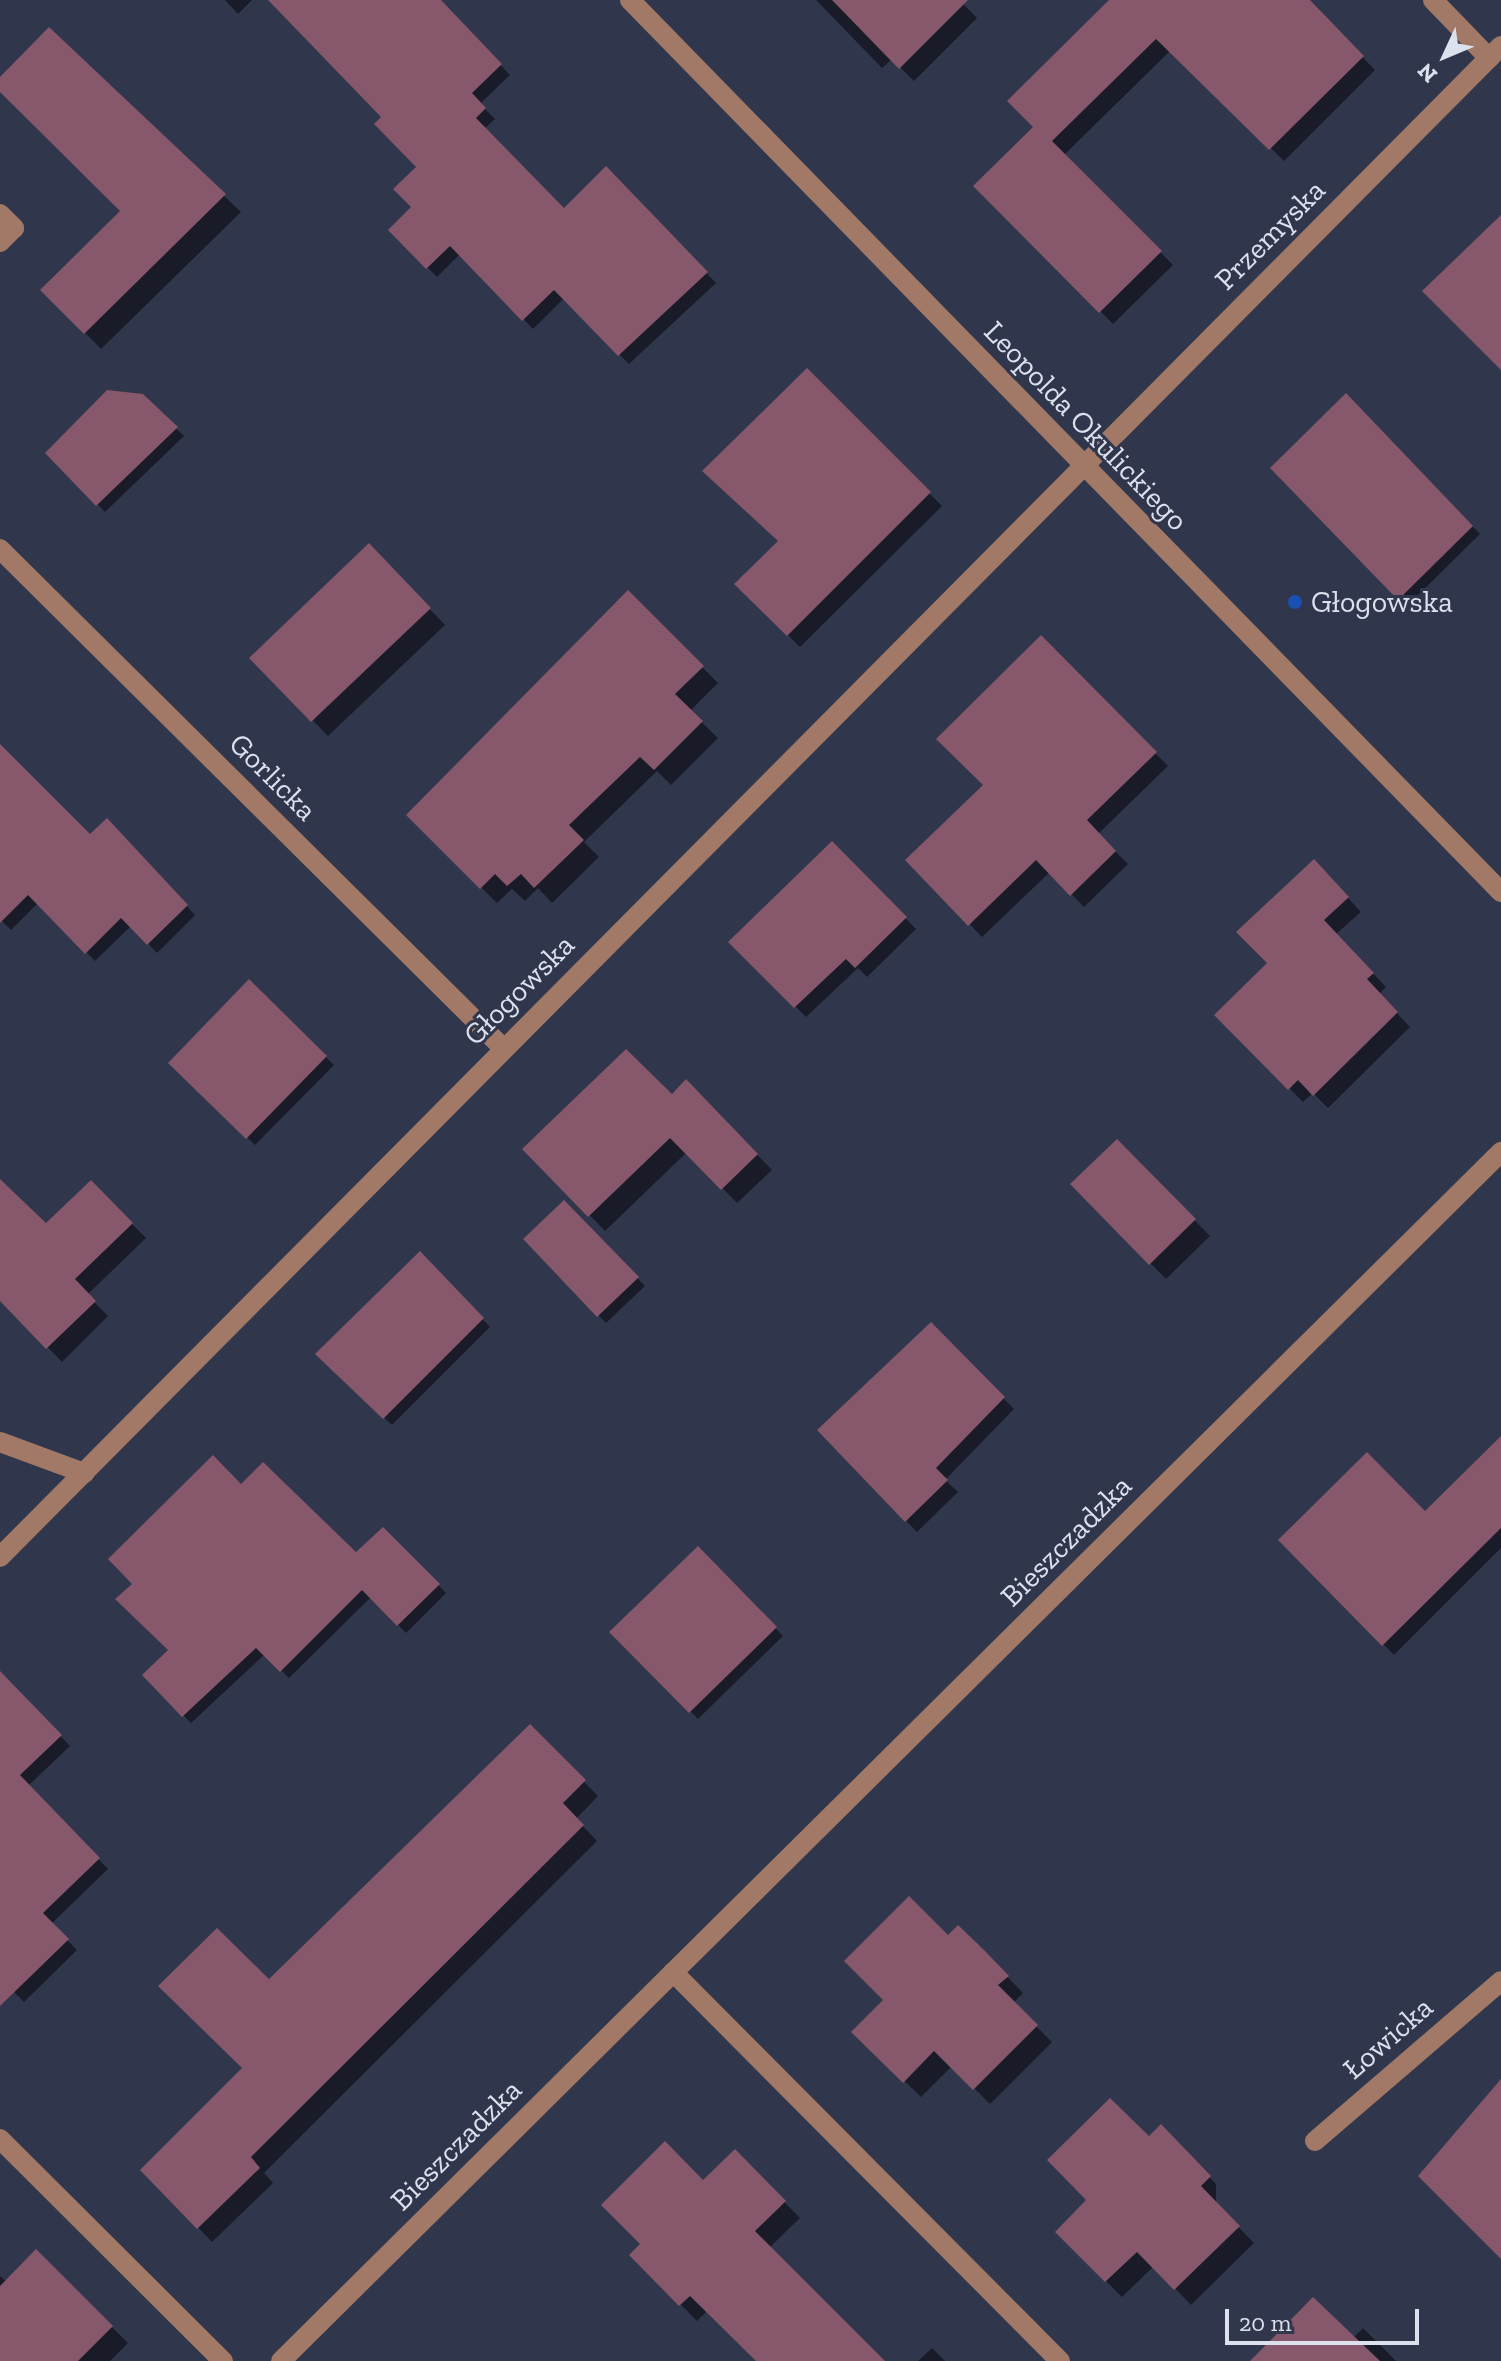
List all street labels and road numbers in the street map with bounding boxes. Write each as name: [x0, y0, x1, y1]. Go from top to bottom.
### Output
street label: Przemyska: [1207, 172, 1333, 298]
street label: Leopolda Okulickiego: [977, 314, 1195, 538]
street label: Gorlicka: [222, 726, 324, 828]
street label: Głogowska: [456, 927, 582, 1053]
street label: Bieszczadzka: [993, 1468, 1139, 1614]
street label: Łowicka: [1336, 1989, 1440, 2087]
street label: Bieszczadzka: [383, 2072, 529, 2218]

